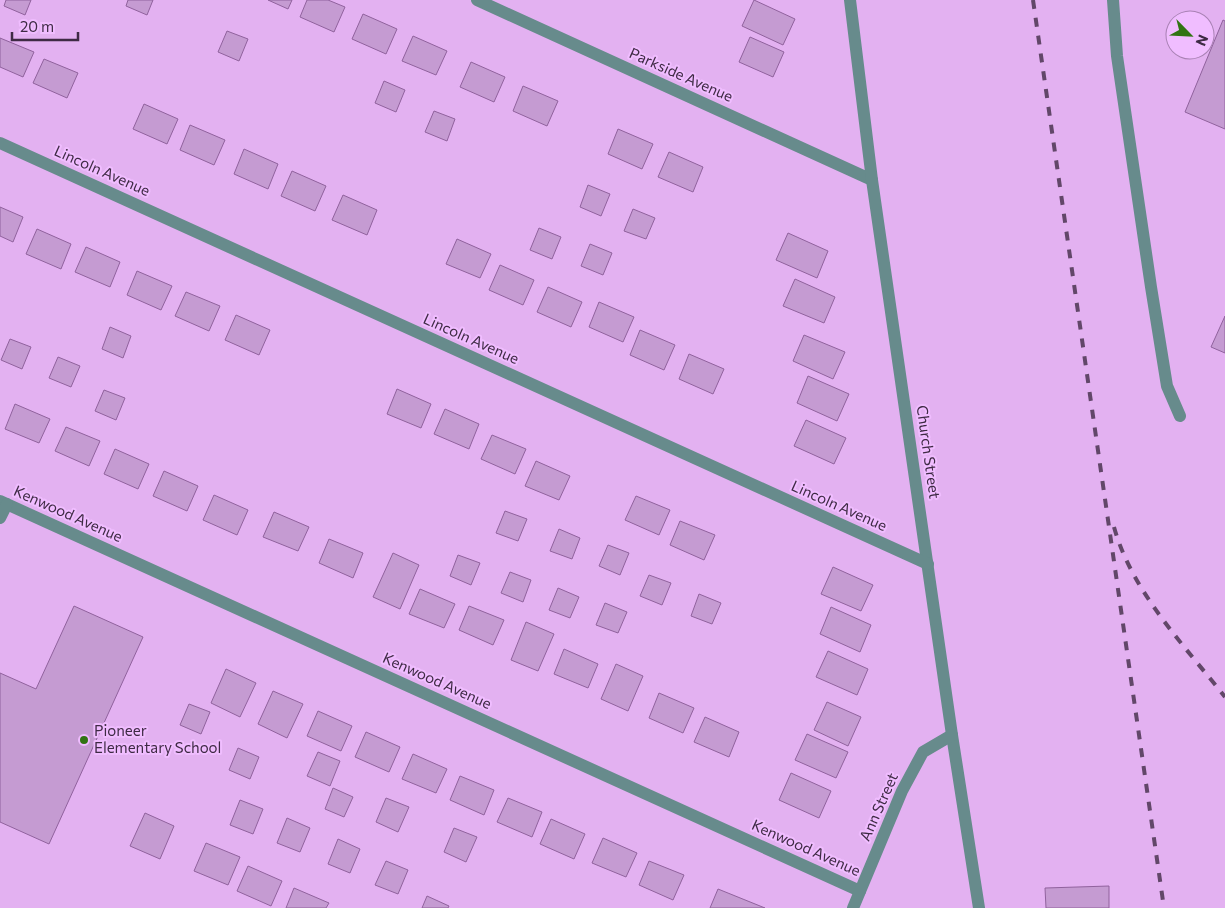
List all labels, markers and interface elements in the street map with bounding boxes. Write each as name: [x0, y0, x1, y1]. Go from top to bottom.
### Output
scale bar: [12, 10, 79, 42]
north arrow: [1165, 10, 1215, 60]
text: 20 m: [20, 17, 54, 35]
text: N: [1192, 32, 1212, 49]
street label: Parkside Avenue: [627, 43, 736, 105]
street label: Lincoln Avenue: [52, 141, 153, 199]
street label: Lincoln Avenue: [421, 309, 522, 367]
street label: Church Street: [914, 404, 944, 500]
street label: Lincoln Avenue: [789, 476, 890, 534]
street label: Kenwood Avenue: [11, 481, 126, 545]
street label: Kenwood Avenue: [380, 648, 495, 712]
place label: Pioneer Elementary School: [94, 721, 221, 756]
marker: Pioneer Elementary School: [78, 734, 90, 746]
street label: Ann Street: [855, 770, 901, 844]
street label: Kenwood Avenue: [749, 815, 864, 879]

